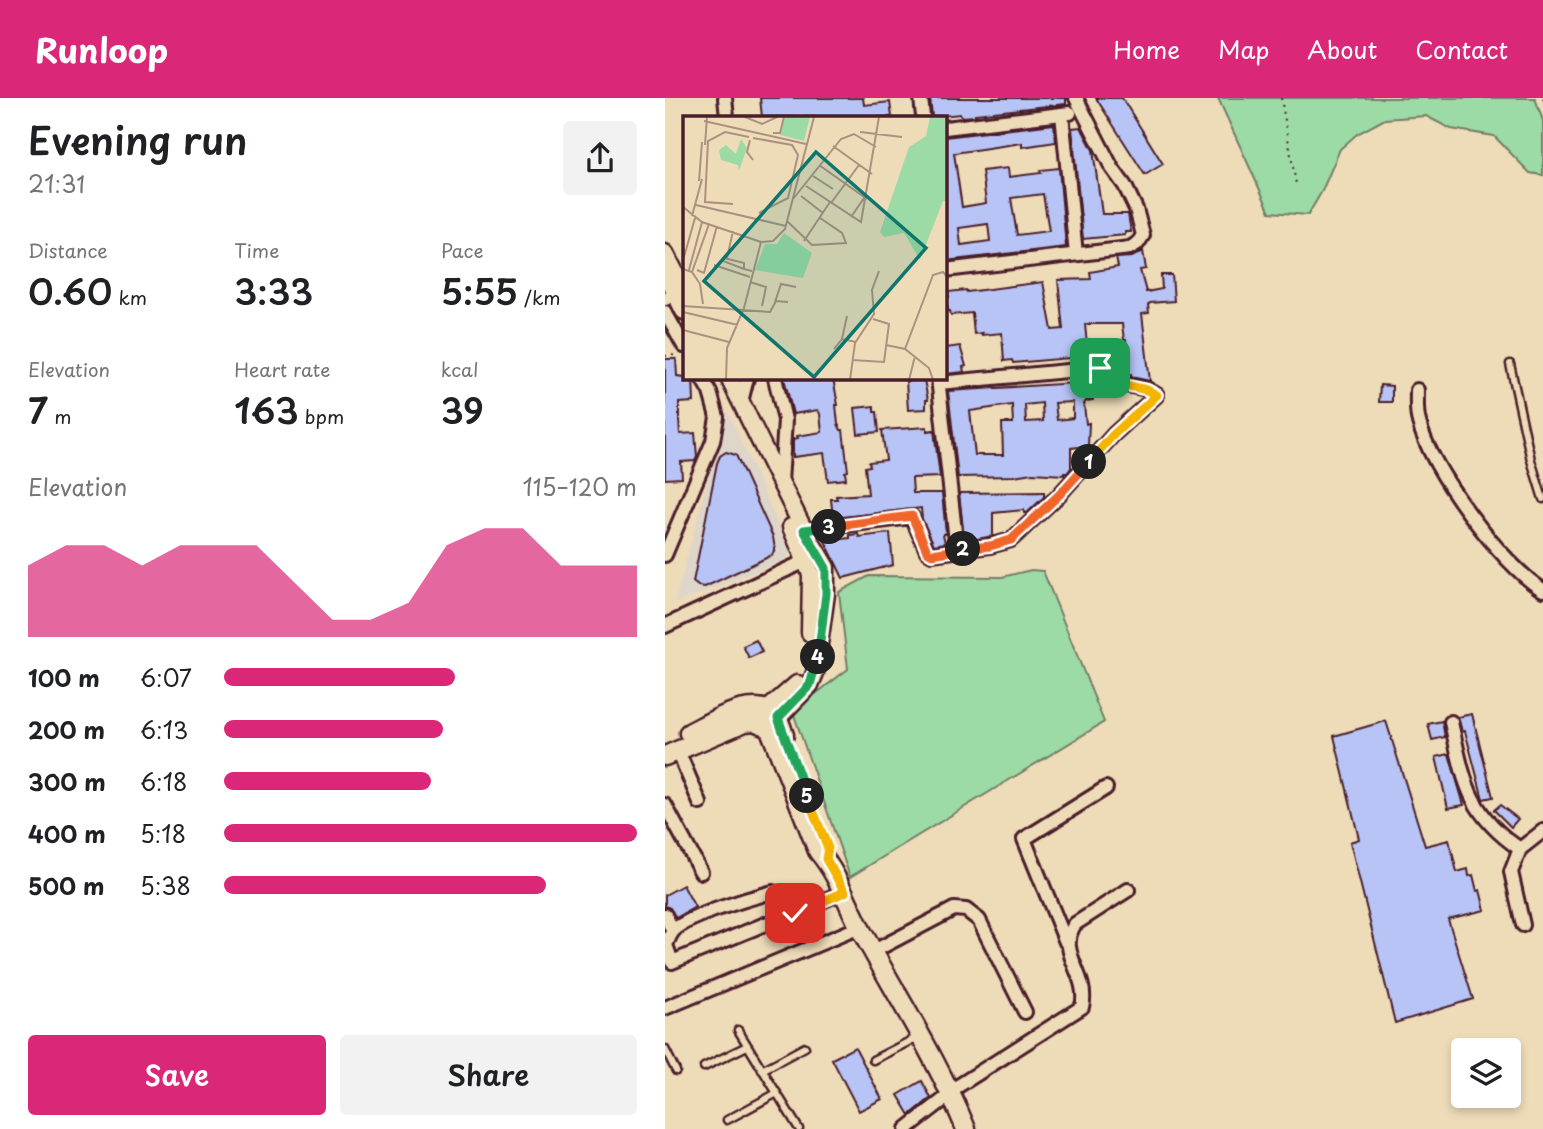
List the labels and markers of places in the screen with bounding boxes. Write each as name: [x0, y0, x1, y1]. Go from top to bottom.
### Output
pin: [1070, 338, 1130, 398]
pin: 1: [1071, 444, 1107, 480]
pin: 3: [811, 510, 847, 544]
pin: 2: [945, 532, 981, 566]
pin: 4: [801, 640, 835, 674]
pin: 5: [789, 778, 825, 814]
pin: [765, 883, 825, 943]

